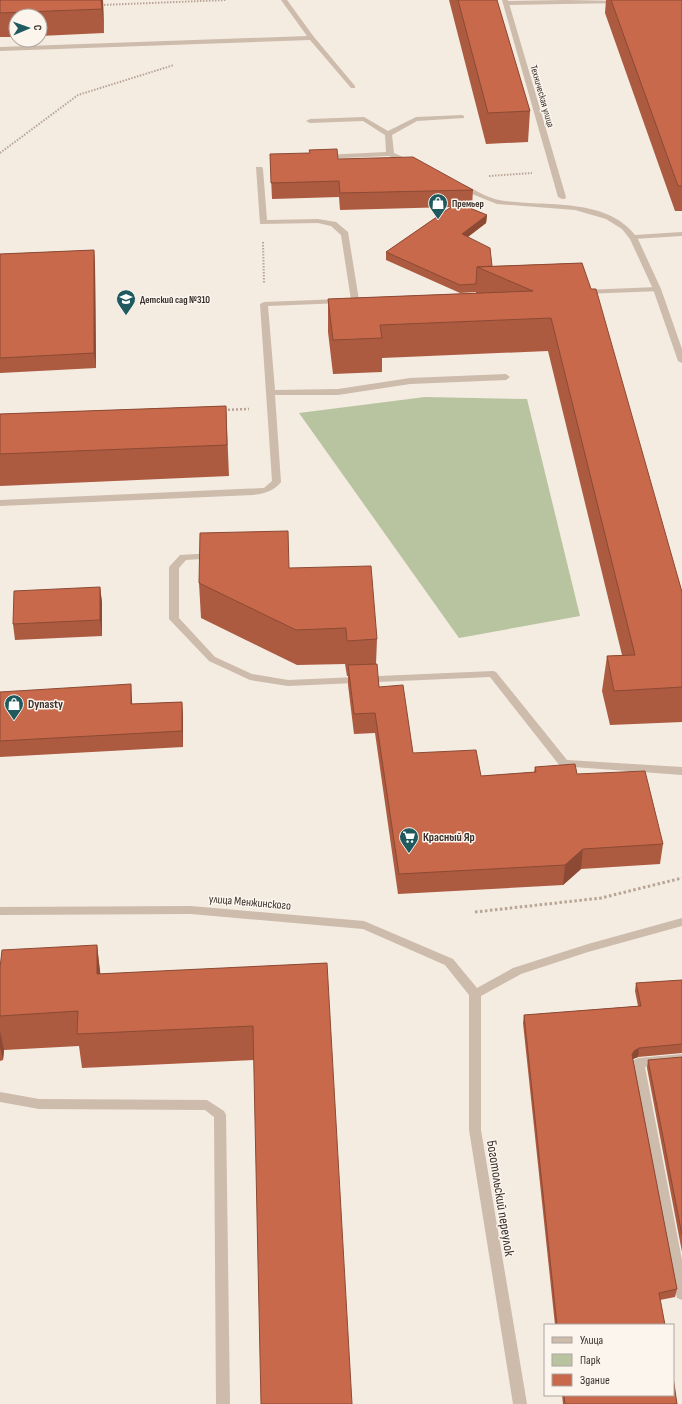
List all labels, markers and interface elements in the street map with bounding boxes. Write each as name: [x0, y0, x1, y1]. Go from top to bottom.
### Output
north arrow: [8, 8, 48, 48]
text: С: [31, 25, 44, 31]
street label: Техническая улица: [527, 64, 557, 129]
shop icon: Премьер: [427, 192, 449, 220]
place label: Премьер: [452, 198, 484, 210]
school or university icon: Детский сад №310: [115, 288, 137, 316]
place label: Детский сад №310: [140, 294, 210, 306]
shop icon: Dynasty: [3, 693, 25, 721]
place label: Dynasty: [28, 697, 63, 712]
supermarket icon: Красный Яр: [398, 826, 420, 854]
place label: Красный Яр: [423, 830, 475, 845]
street label: улица Менжинского: [208, 891, 292, 914]
street label: Боготольский переулок: [483, 1139, 518, 1258]
legend: [544, 1324, 674, 1396]
text: Улица: [580, 1333, 604, 1348]
text: Парк: [580, 1353, 601, 1368]
text: Здание: [580, 1373, 610, 1388]

